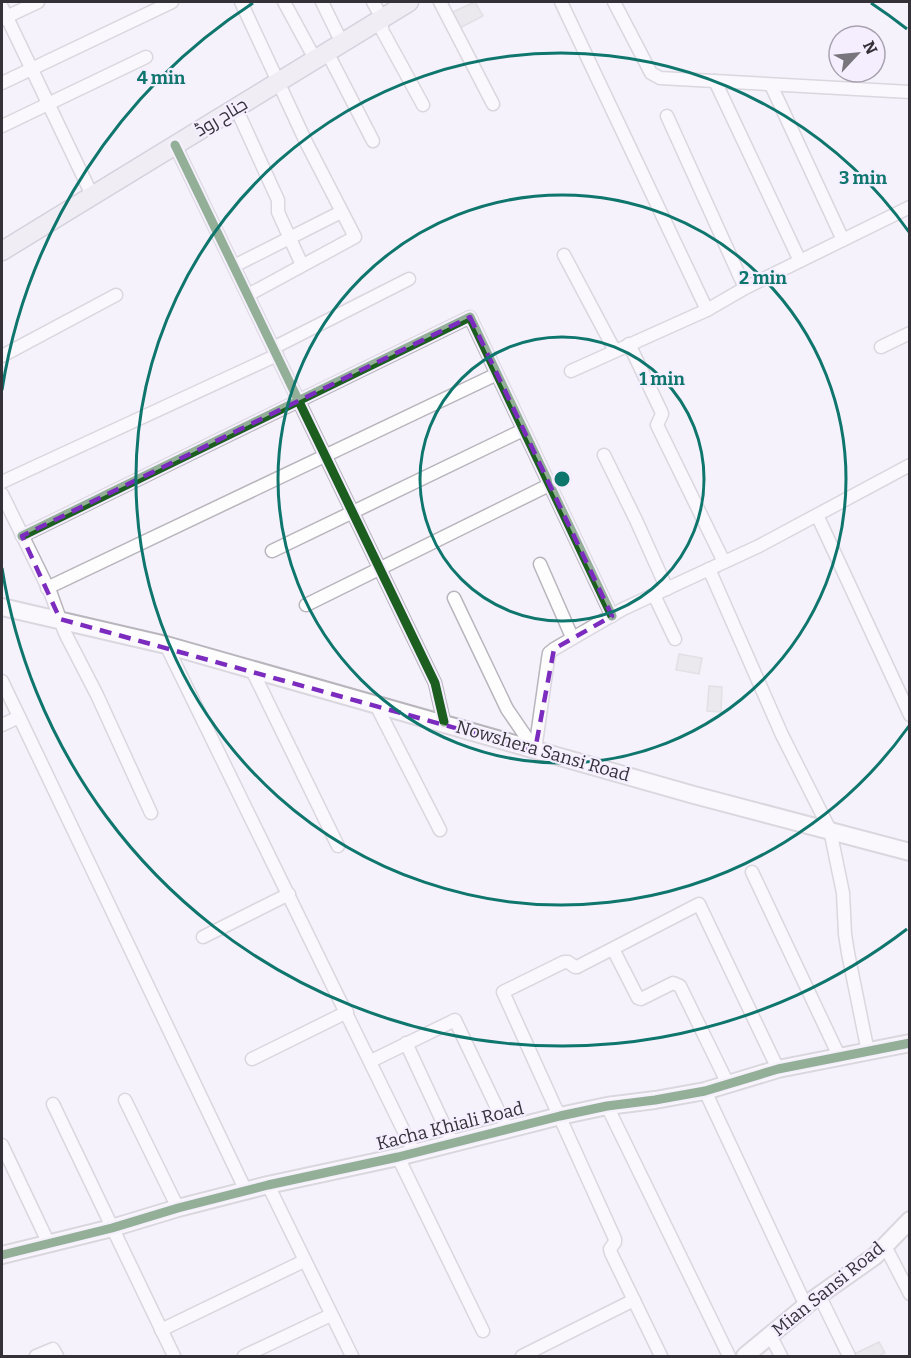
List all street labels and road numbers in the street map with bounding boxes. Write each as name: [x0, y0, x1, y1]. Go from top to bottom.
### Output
street label: جناح روڈ: [191, 93, 252, 142]
street label: Nowshera Sansi Road: [453, 716, 633, 786]
street label: Kacha Khiali Road: [374, 1097, 526, 1155]
street label: Mian Sansi Road: [768, 1237, 889, 1341]

